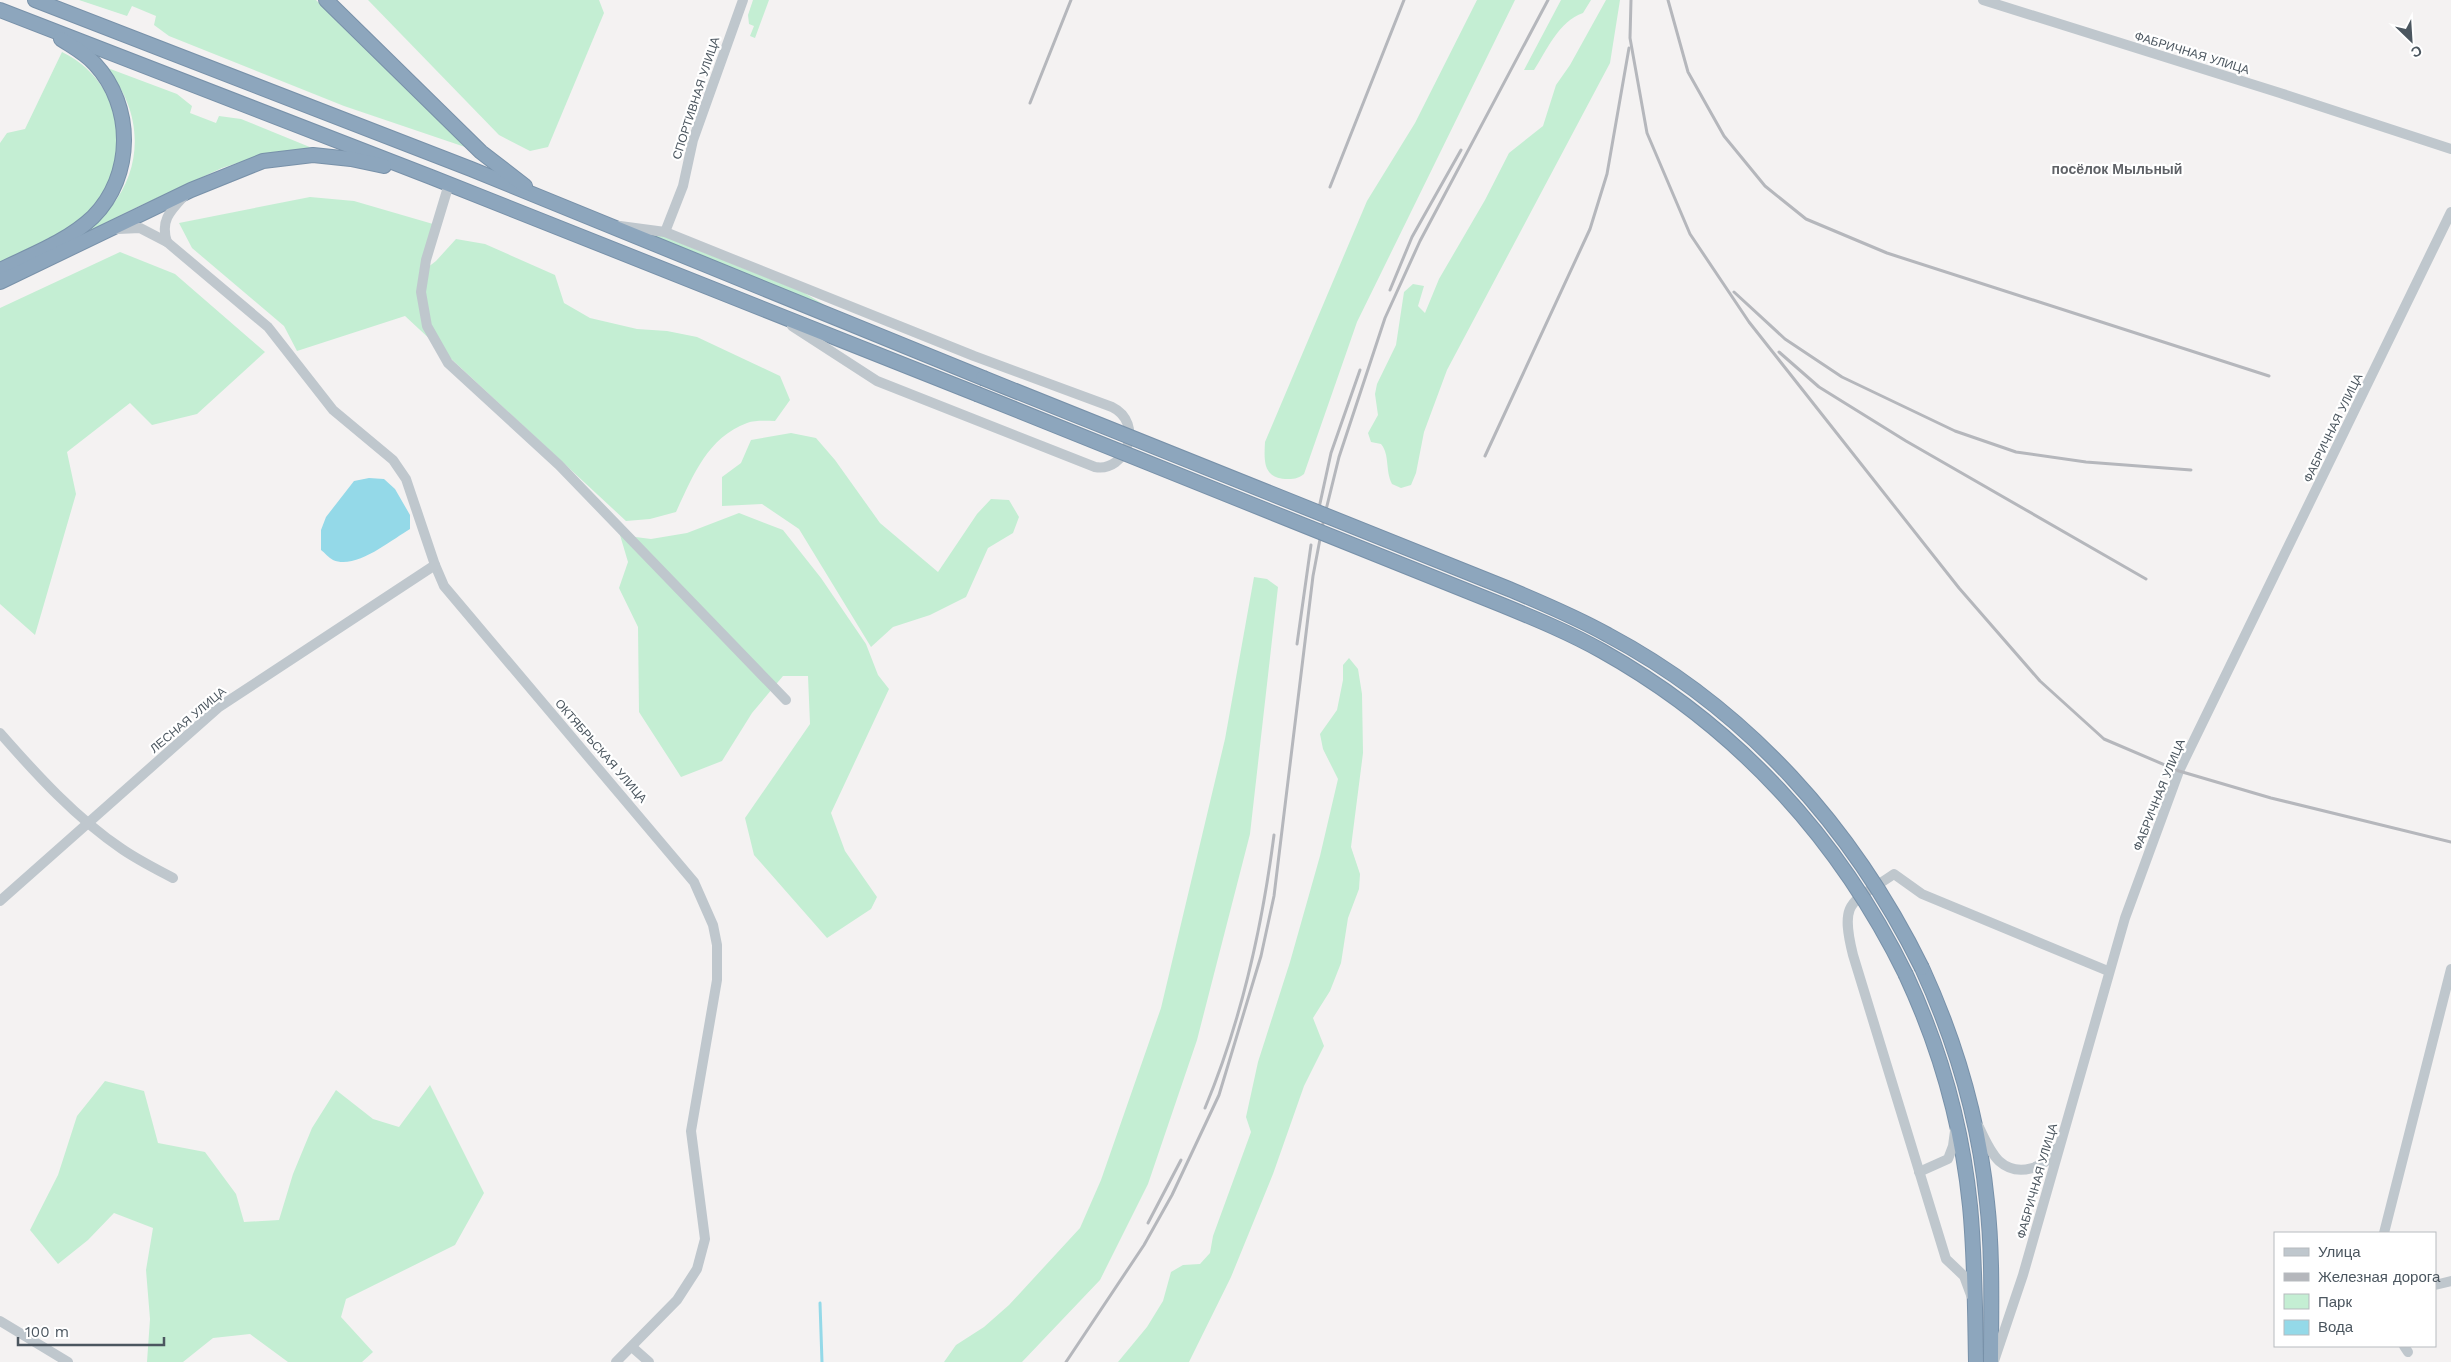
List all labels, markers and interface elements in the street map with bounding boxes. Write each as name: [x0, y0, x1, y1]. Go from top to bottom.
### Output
north arrow: [2386, 15, 2436, 65]
street label: ФАБРИЧНАЯ УЛИЦА: [2133, 29, 2251, 77]
street label: СПОРТИВНАЯ УЛИЦА: [670, 35, 722, 161]
text: С: [2409, 42, 2424, 61]
district label: посёлок Мыльный: [2052, 161, 2182, 177]
street label: ФАБРИЧНАЯ УЛИЦА: [2301, 371, 2365, 485]
street label: ЛЕСНАЯ УЛИЦА: [147, 684, 229, 756]
street label: ОКТЯБРЬСКАЯ УЛИЦА: [552, 696, 650, 806]
street label: ФАБРИЧНАЯ УЛИЦА: [2130, 737, 2188, 853]
street label: ФАБРИЧНАЯ УЛИЦА: [2014, 1122, 2060, 1240]
legend: [2274, 1232, 2436, 1347]
text: Улица: [2318, 1243, 2361, 1261]
text: Железная дорога: [2318, 1268, 2441, 1286]
text: Парк: [2318, 1293, 2352, 1311]
scale bar: [18, 1314, 164, 1346]
text: Вода: [2318, 1318, 2354, 1336]
text: 100 m: [25, 1323, 69, 1341]

